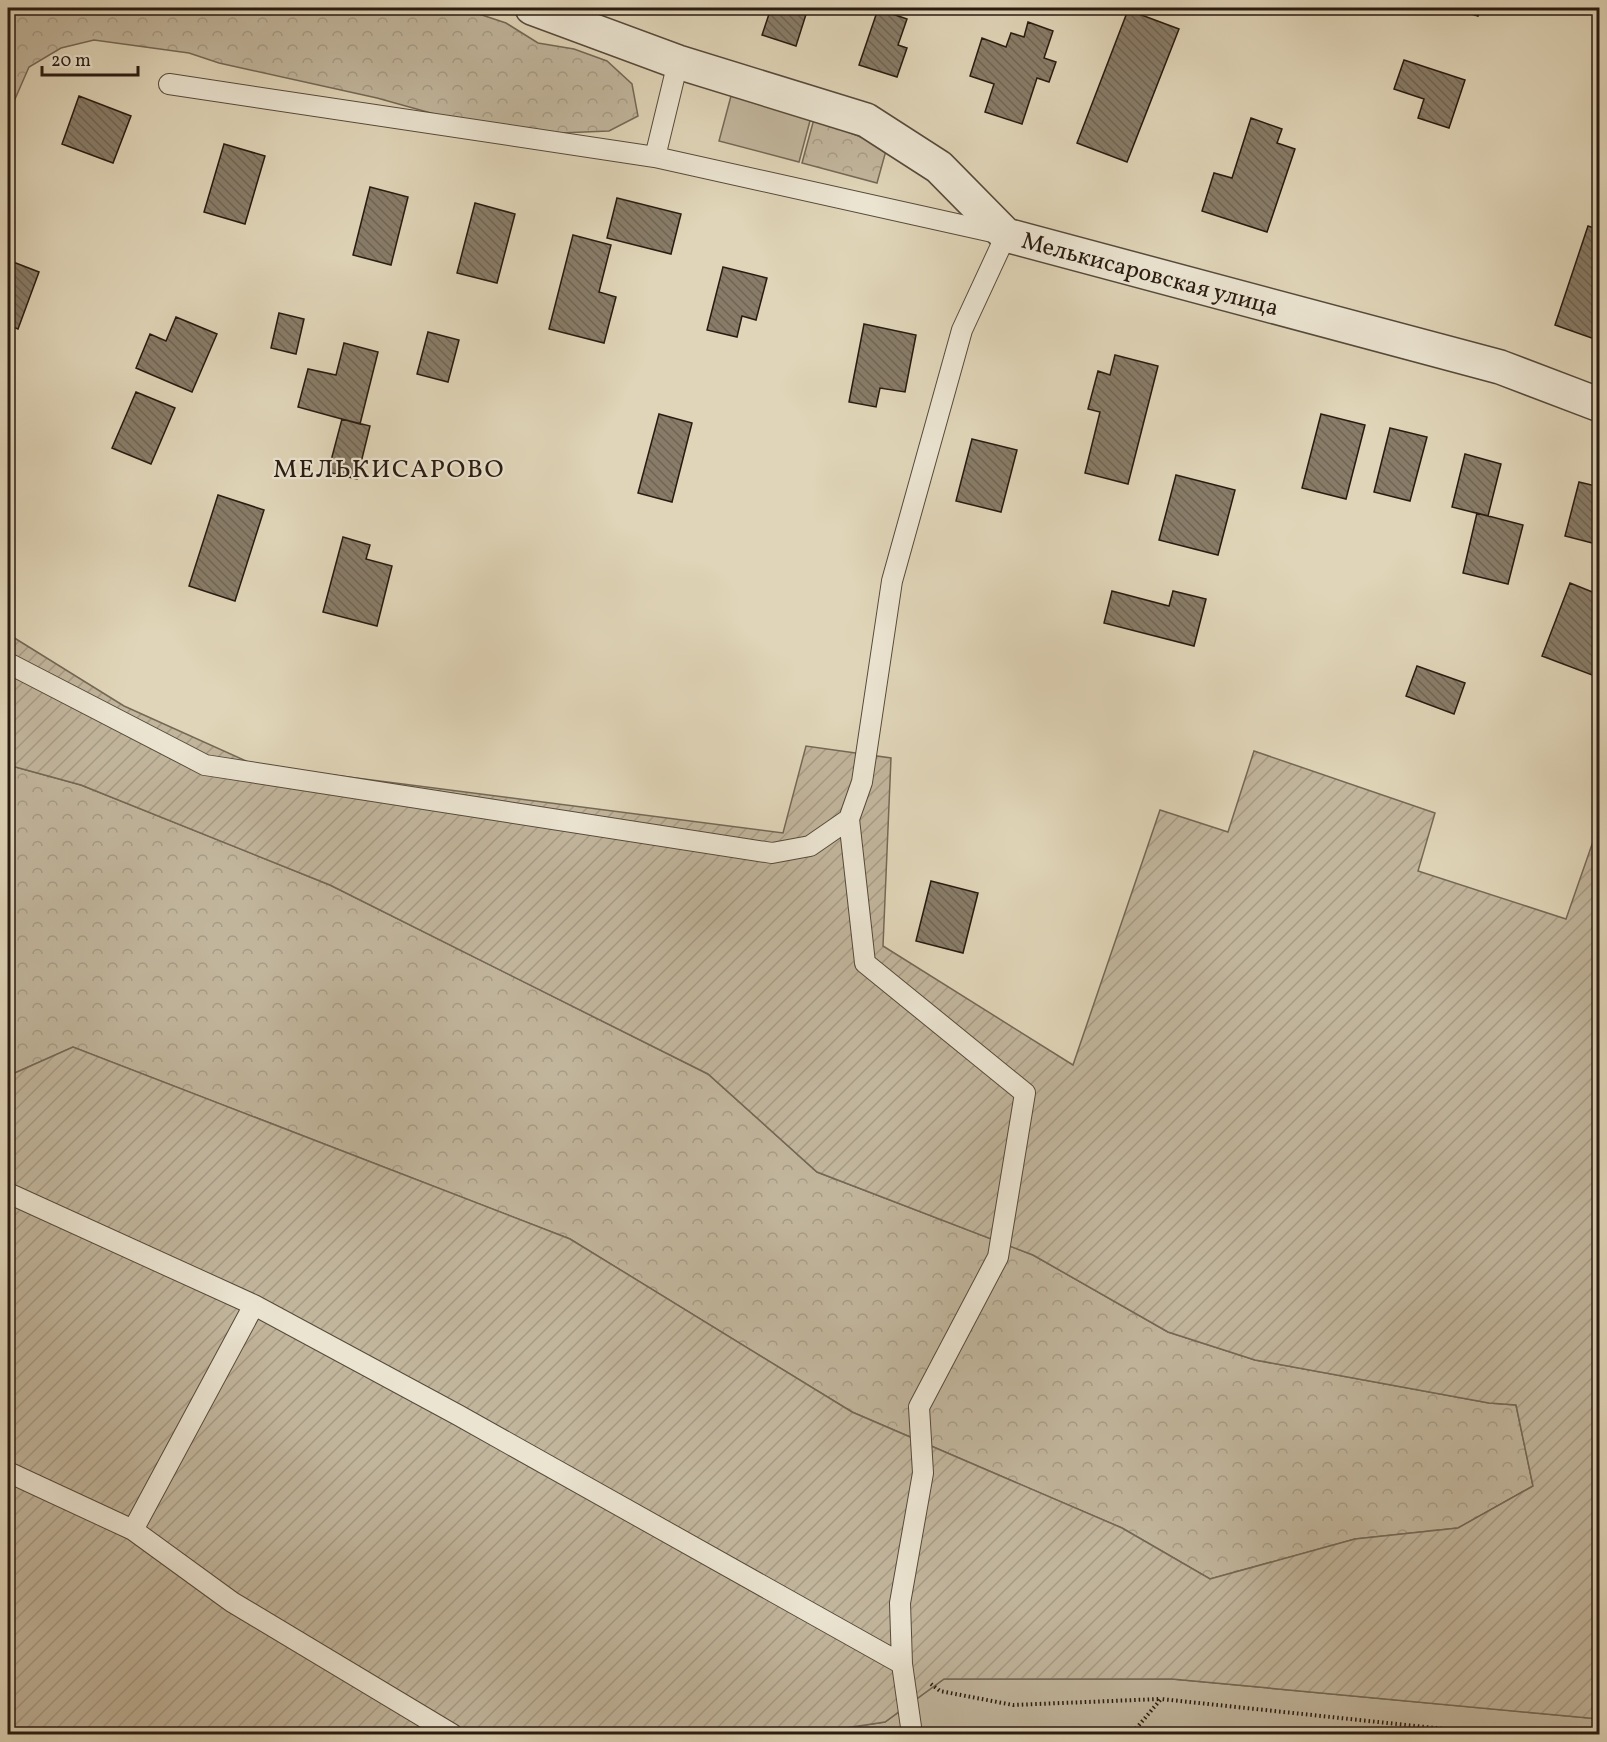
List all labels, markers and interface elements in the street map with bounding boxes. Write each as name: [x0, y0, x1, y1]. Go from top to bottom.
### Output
scale bar: [42, 39, 138, 77]
text: 20 m: [51, 49, 91, 74]
street label: Мелькисаровская улица: [1017, 225, 1282, 326]
district label: МЕЛЬКИСАРОВО: [273, 452, 505, 488]

